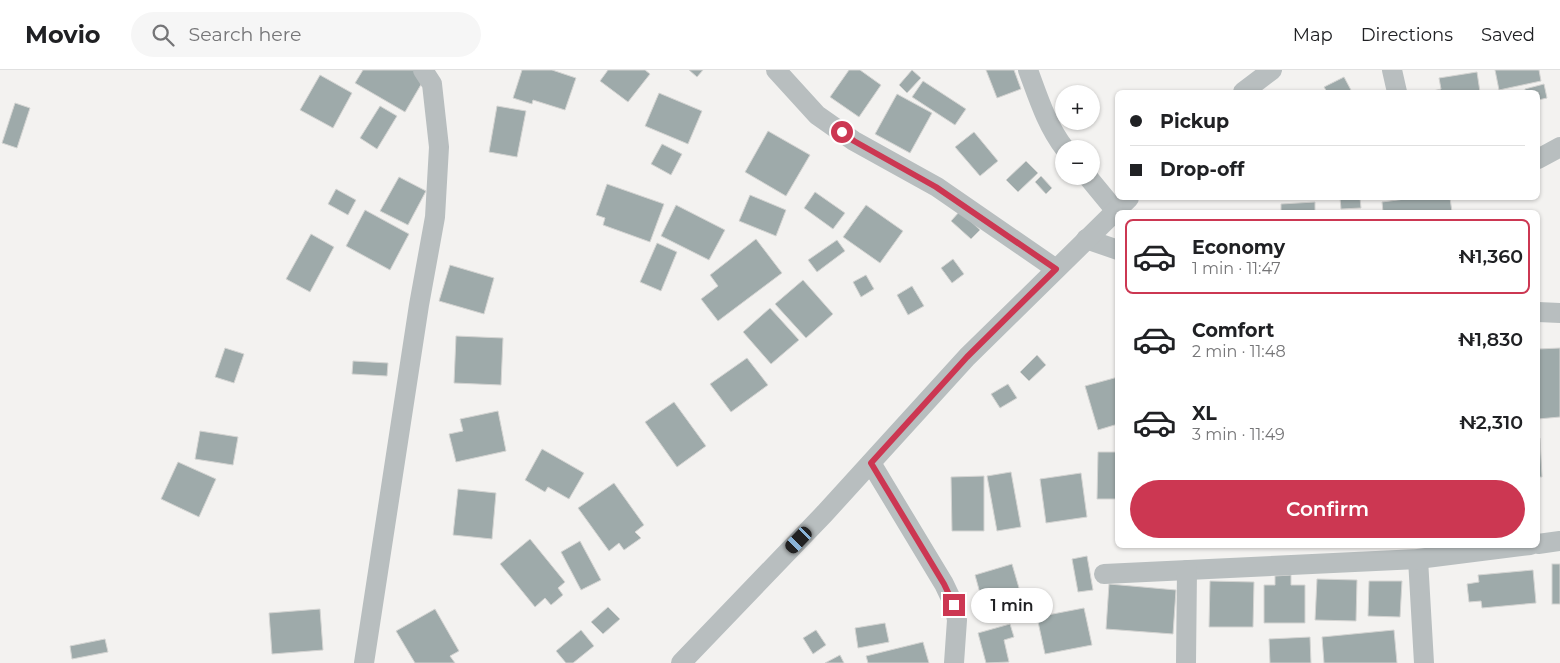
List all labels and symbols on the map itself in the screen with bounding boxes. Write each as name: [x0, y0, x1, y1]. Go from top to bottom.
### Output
route start: [831, 121, 853, 143]
car: [783, 524, 814, 556]
callout: 1 min: [972, 588, 1054, 622]
route end: [943, 594, 965, 616]

